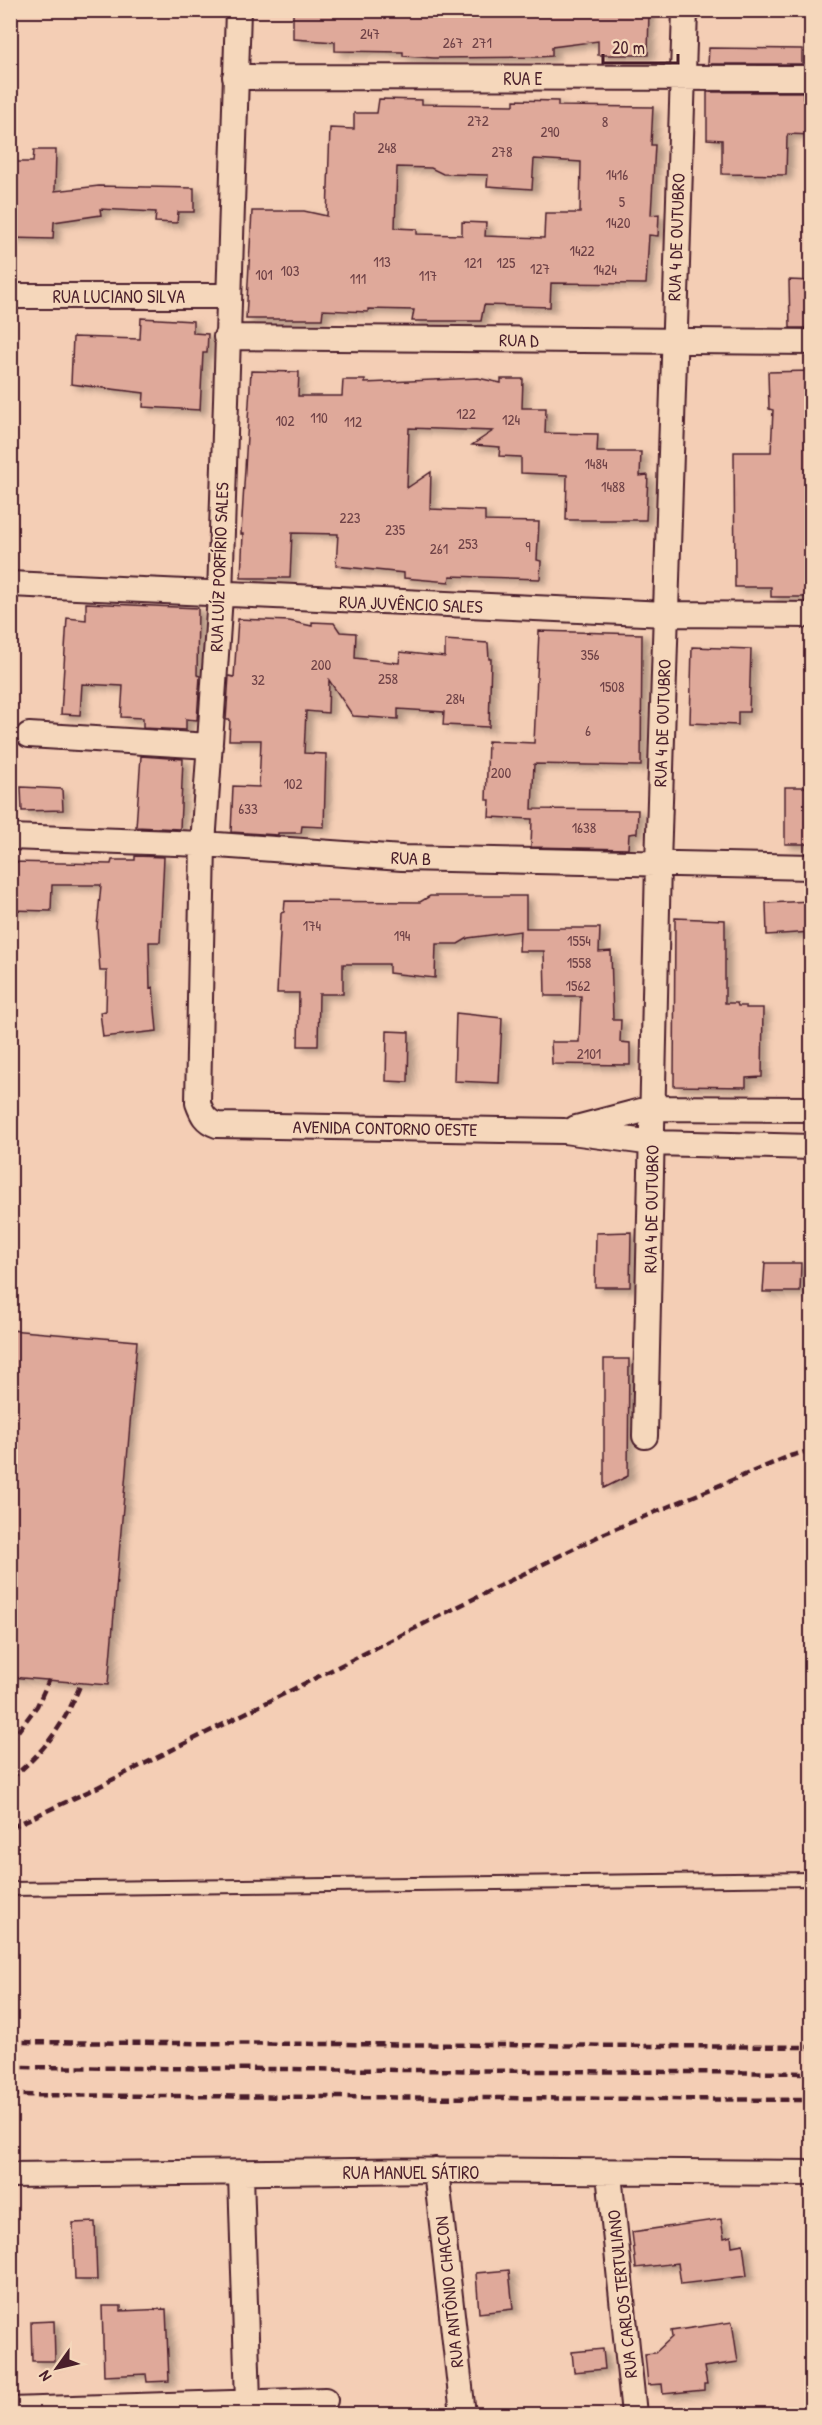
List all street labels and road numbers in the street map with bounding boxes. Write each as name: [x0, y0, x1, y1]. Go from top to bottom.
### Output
street label: RUA E: [504, 66, 543, 91]
street label: RUA 4 DE OUTUBRO: [661, 173, 691, 301]
street label: RUA LUCIANO SILVA: [53, 284, 185, 309]
street label: RUA D: [499, 327, 539, 353]
street label: RUA LUÍZ PORFÍRIO SALES: [204, 482, 234, 652]
street label: RUA JUVÊNCIO SALES: [339, 589, 483, 619]
street label: RUA 4 DE OUTUBRO: [647, 659, 677, 787]
street label: RUA B: [391, 845, 431, 871]
street label: AVENIDA CONTORNO OESTE: [293, 1114, 477, 1142]
street label: RUA 4 DE OUTUBRO: [637, 1145, 665, 1273]
street label: RUA MANUEL SÁTIRO: [343, 2160, 479, 2185]
street label: RUA CARLOS TERTULIANO: [601, 2209, 643, 2379]
street label: RUA ANTÔNIO CHACON: [429, 2215, 469, 2369]

